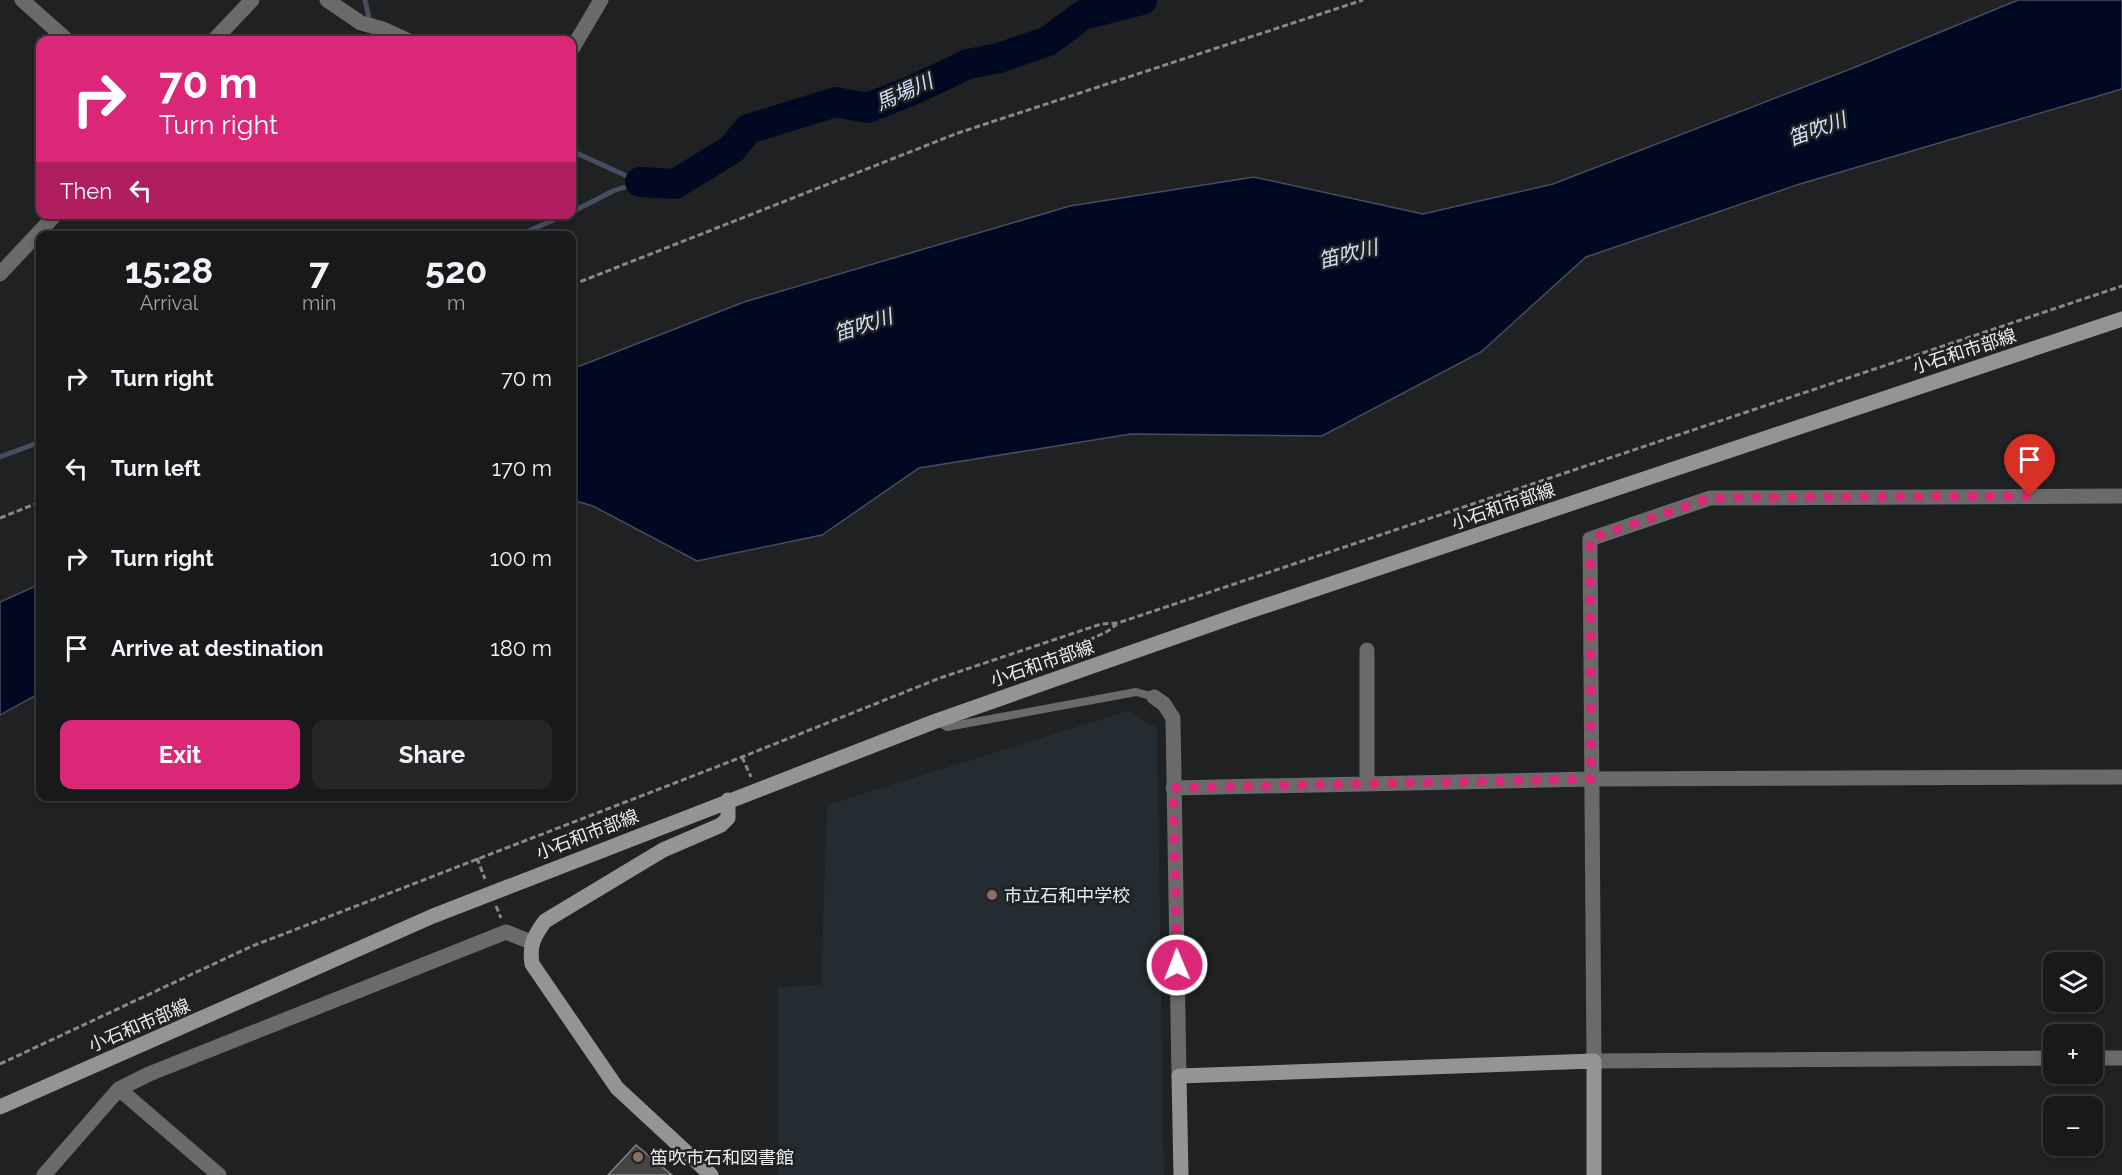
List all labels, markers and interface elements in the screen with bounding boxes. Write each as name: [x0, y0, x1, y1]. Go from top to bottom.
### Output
text: 70 m: [159, 59, 258, 108]
icon: right: [60, 60, 138, 138]
water label: 馬場川: [872, 68, 938, 115]
water label: 笛吹川: [1785, 107, 1851, 151]
text: Turn right: [159, 109, 278, 140]
icon: left: [124, 174, 157, 207]
text: Then: [60, 178, 112, 204]
water label: 笛吹川: [1316, 235, 1382, 273]
text: 15:28: [125, 249, 213, 291]
text: 7: [309, 249, 329, 291]
text: 520: [425, 249, 487, 291]
text: Arrival: [140, 291, 198, 315]
text: min: [302, 291, 336, 315]
text: m: [447, 291, 465, 315]
water label: 笛吹川: [831, 304, 897, 346]
street label: 小石和市部線: [1909, 324, 2019, 378]
icon: right: [60, 362, 93, 395]
text: Turn right: [111, 365, 214, 391]
text: 70 m: [501, 365, 552, 391]
pin: [2004, 434, 2055, 496]
icon: arrive: [2013, 443, 2046, 476]
icon: left: [60, 452, 93, 485]
text: Turn left: [111, 455, 201, 481]
text: 170 m: [492, 455, 552, 481]
street label: 小石和市部線: [1449, 478, 1557, 534]
icon: right: [60, 542, 93, 575]
text: Turn right: [111, 545, 214, 571]
text: 100 m: [490, 545, 552, 571]
icon: arrive: [60, 632, 93, 665]
text: Arrive at destination: [111, 635, 324, 661]
text: 180 m: [490, 635, 552, 661]
street label: 小石和市部線: [988, 635, 1096, 691]
button: Exit: [60, 720, 300, 789]
button: Share: [312, 720, 552, 789]
street label: 小石和市部線: [533, 805, 641, 863]
place label: 市立石和中学校: [1004, 885, 1130, 906]
marker: 市立石和中学校: [985, 888, 999, 902]
position arrow: [1145, 933, 1209, 997]
map controls: [2043, 952, 2103, 1156]
button: layers: [2043, 952, 2103, 1012]
street label: 小石和市部線: [85, 994, 193, 1056]
button: +: [2043, 1024, 2103, 1084]
button: −: [2043, 1096, 2103, 1156]
place label: 笛吹市石和図書館: [650, 1147, 794, 1168]
marker: 笛吹市石和図書館: [631, 1150, 645, 1164]

